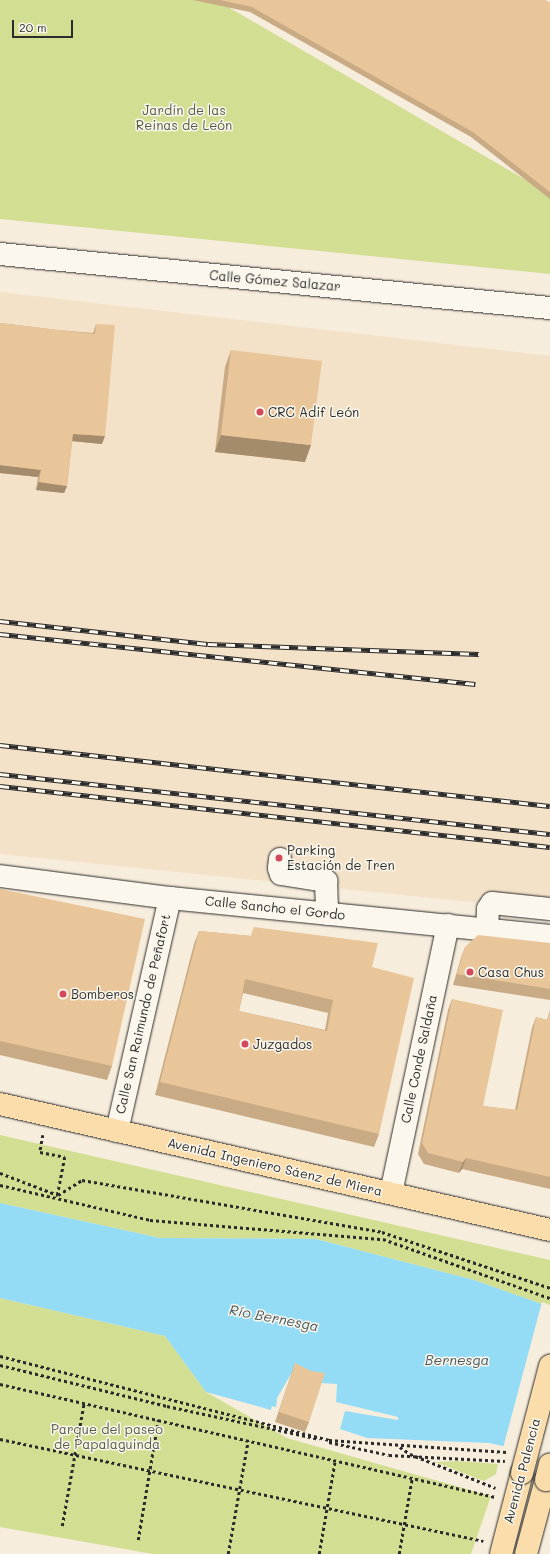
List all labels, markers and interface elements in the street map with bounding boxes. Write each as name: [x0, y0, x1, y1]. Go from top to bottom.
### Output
scale bar: [14, 12, 75, 38]
text: 20 m: [19, 19, 47, 35]
park label: Jardín de las Reinas de León: [136, 103, 232, 134]
street label: Calle Gómez Salazar: [209, 267, 341, 295]
place label: CRC Adif León: [268, 404, 359, 420]
marker: CRC Adif León: [255, 407, 265, 417]
place label: Parking Estación de Tren: [287, 843, 395, 874]
marker: Parking Estación de Tren: [274, 853, 284, 863]
street label: Calle Sancho el Gordo: [204, 893, 346, 923]
street label: Calle San Raimundo de Peñafort: [112, 912, 174, 1116]
place label: Casa Chus: [478, 964, 544, 980]
marker: Casa Chus: [465, 967, 475, 977]
place label: Bomberos: [71, 986, 134, 1002]
marker: Bomberos: [58, 989, 68, 999]
street label: Calle Conde Saldaña: [398, 993, 440, 1125]
place label: Juzgados: [253, 1036, 312, 1052]
marker: Juzgados: [240, 1039, 250, 1049]
street label: Avenida Ingeniero Sáenz de Miera: [166, 1135, 384, 1199]
water label: Río Bernesga: [228, 1301, 320, 1335]
water label: Bernesga: [425, 1352, 489, 1368]
street label: Avenida Palencia: [500, 1417, 544, 1525]
park label: Parque del paseo de Papalaguinda: [51, 1422, 163, 1453]

